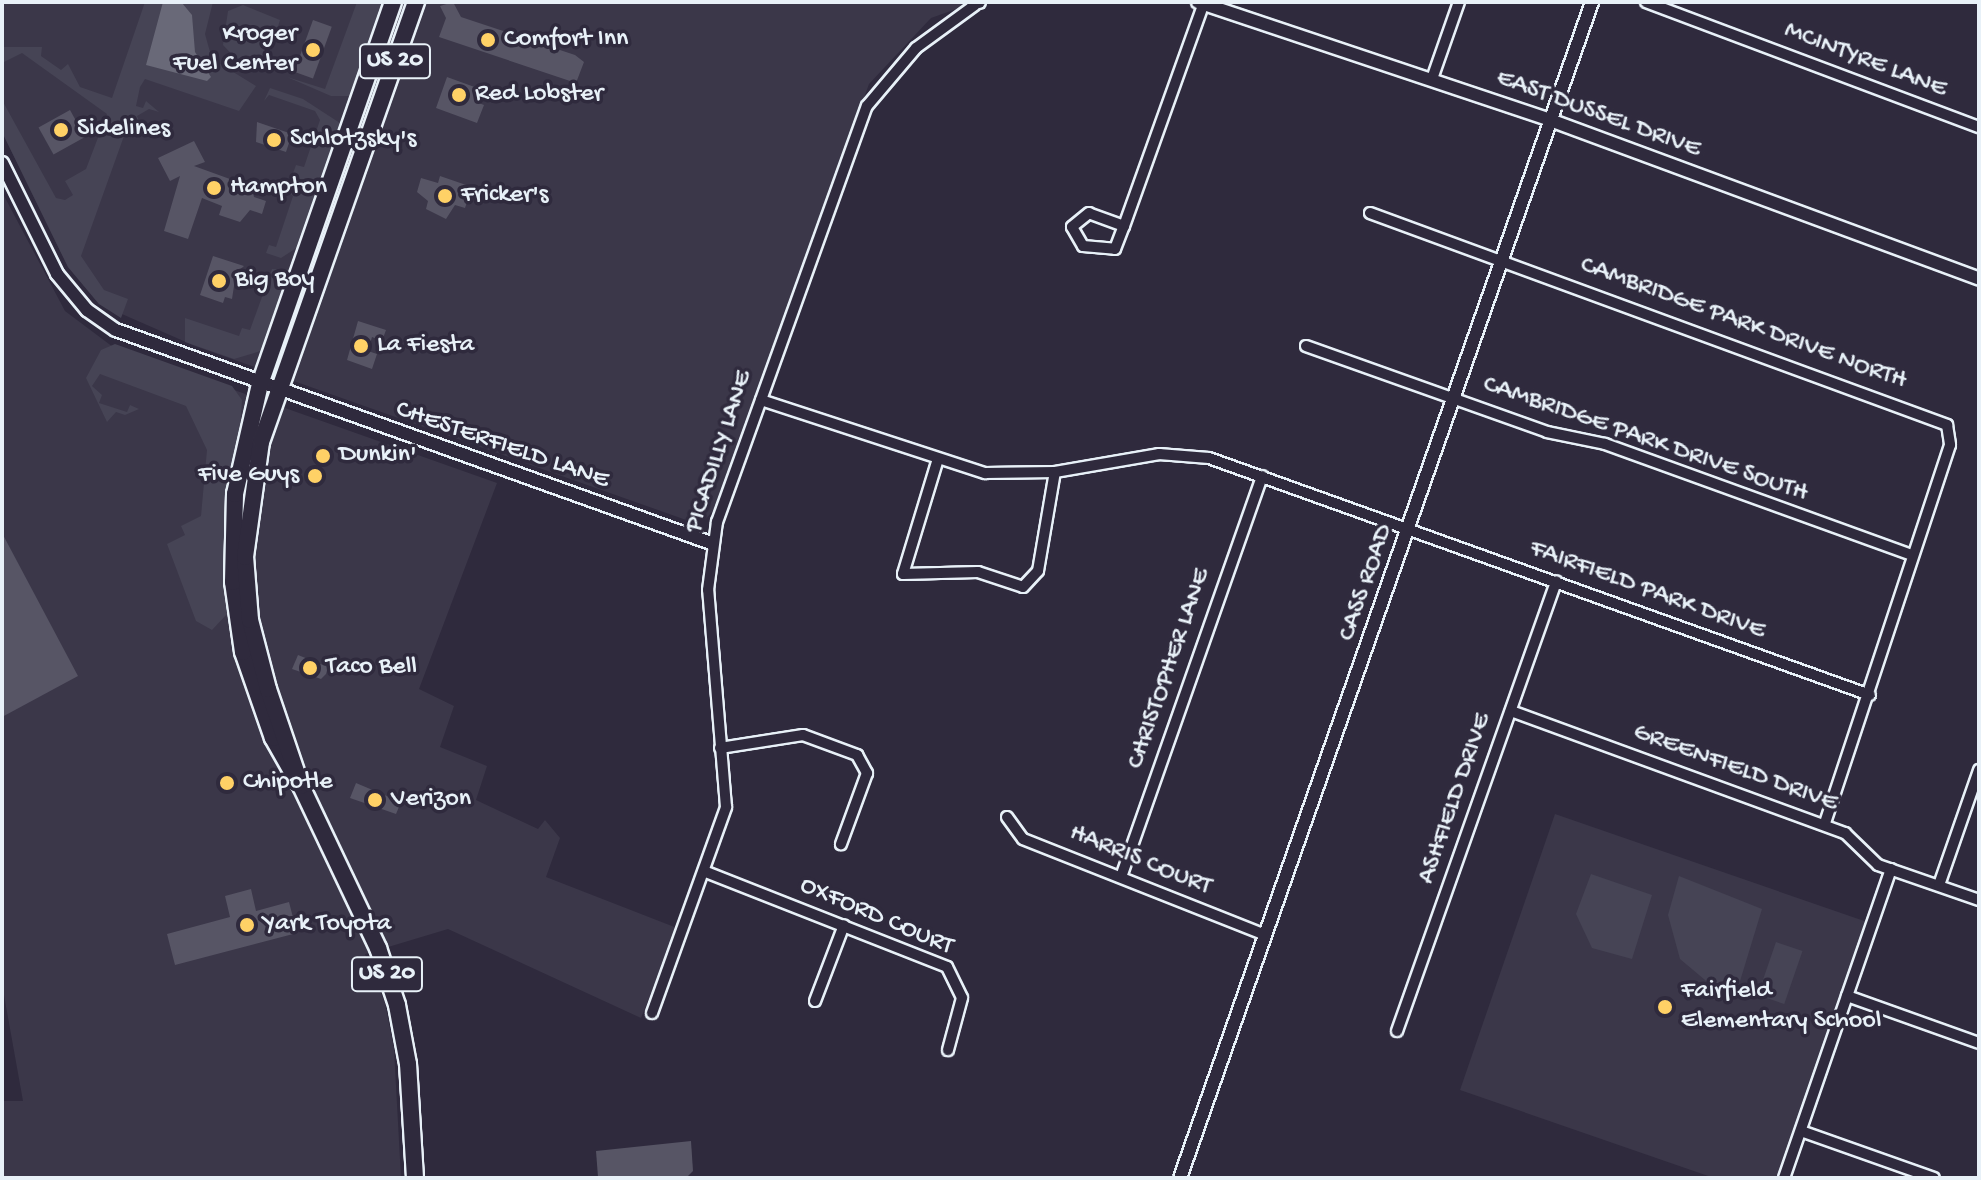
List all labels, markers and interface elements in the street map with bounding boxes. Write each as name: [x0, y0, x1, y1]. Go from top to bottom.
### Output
street label: MCINTYRE LANE: [1779, 16, 1951, 106]
place label: Kroger Fuel Center: [173, 19, 297, 80]
place label: Comfort Inn: [504, 24, 628, 56]
marker: Comfort Inn: [479, 31, 497, 49]
marker: Kroger Fuel Center: [304, 41, 322, 59]
road number: US 20: [357, 41, 433, 81]
street label: EAST DUSSEL DRIVE: [1492, 64, 1704, 166]
place label: Red Lobster: [475, 79, 603, 111]
marker: Red Lobster: [450, 86, 468, 104]
place label: Sidelines: [77, 114, 170, 146]
marker: Sidelines: [52, 121, 70, 139]
place label: Schlotzsky's: [290, 124, 416, 156]
marker: Schlotzsky's: [265, 131, 283, 149]
place label: Hampton: [230, 172, 327, 204]
marker: Hampton: [205, 179, 223, 197]
place label: Fricker's: [461, 180, 548, 212]
marker: Fricker's: [436, 187, 454, 205]
street label: CAMBRIDGE PARK DRIVE NORTH: [1576, 250, 1910, 398]
place label: Big Boy: [235, 265, 314, 297]
marker: Big Boy: [210, 272, 228, 290]
place label: La Fiesta: [377, 330, 474, 362]
marker: La Fiesta: [352, 337, 370, 355]
street label: PICADILLY LANE: [679, 367, 761, 537]
street label: CAMBRIDGE PARK DRIVE SOUTH: [1479, 370, 1811, 510]
street label: CHESTERFIELD LANE: [391, 395, 613, 497]
place label: Dunkin': [339, 440, 417, 472]
marker: Dunkin': [314, 447, 332, 465]
place label: Five Guys: [198, 460, 299, 492]
marker: Five Guys: [306, 467, 324, 485]
street label: CASS ROAD: [1333, 521, 1401, 645]
street label: FAIRFIELD PARK DRIVE: [1525, 534, 1769, 648]
street label: CHRISTOPHER LANE: [1121, 565, 1219, 773]
place label: Taco Bell: [326, 652, 417, 684]
marker: Taco Bell: [301, 659, 319, 677]
street label: ASHFIELD DRIVE: [1412, 710, 1500, 888]
street label: GREENFIELD DRIVE: [1629, 718, 1841, 820]
place label: Chipotle: [243, 767, 333, 799]
marker: Chipotle: [218, 774, 236, 792]
place label: Verizon: [391, 784, 471, 816]
marker: Verizon: [366, 791, 384, 809]
street label: HARRIS COURT: [1064, 818, 1216, 904]
street label: OXFORD COURT: [795, 871, 957, 963]
place label: Yark Toyota: [263, 909, 391, 941]
marker: Yark Toyota: [238, 916, 256, 934]
road number: US 20: [349, 954, 425, 994]
place label: Fairfield Elementary School: [1681, 976, 1881, 1038]
marker: Fairfield Elementary School: [1656, 998, 1674, 1016]

